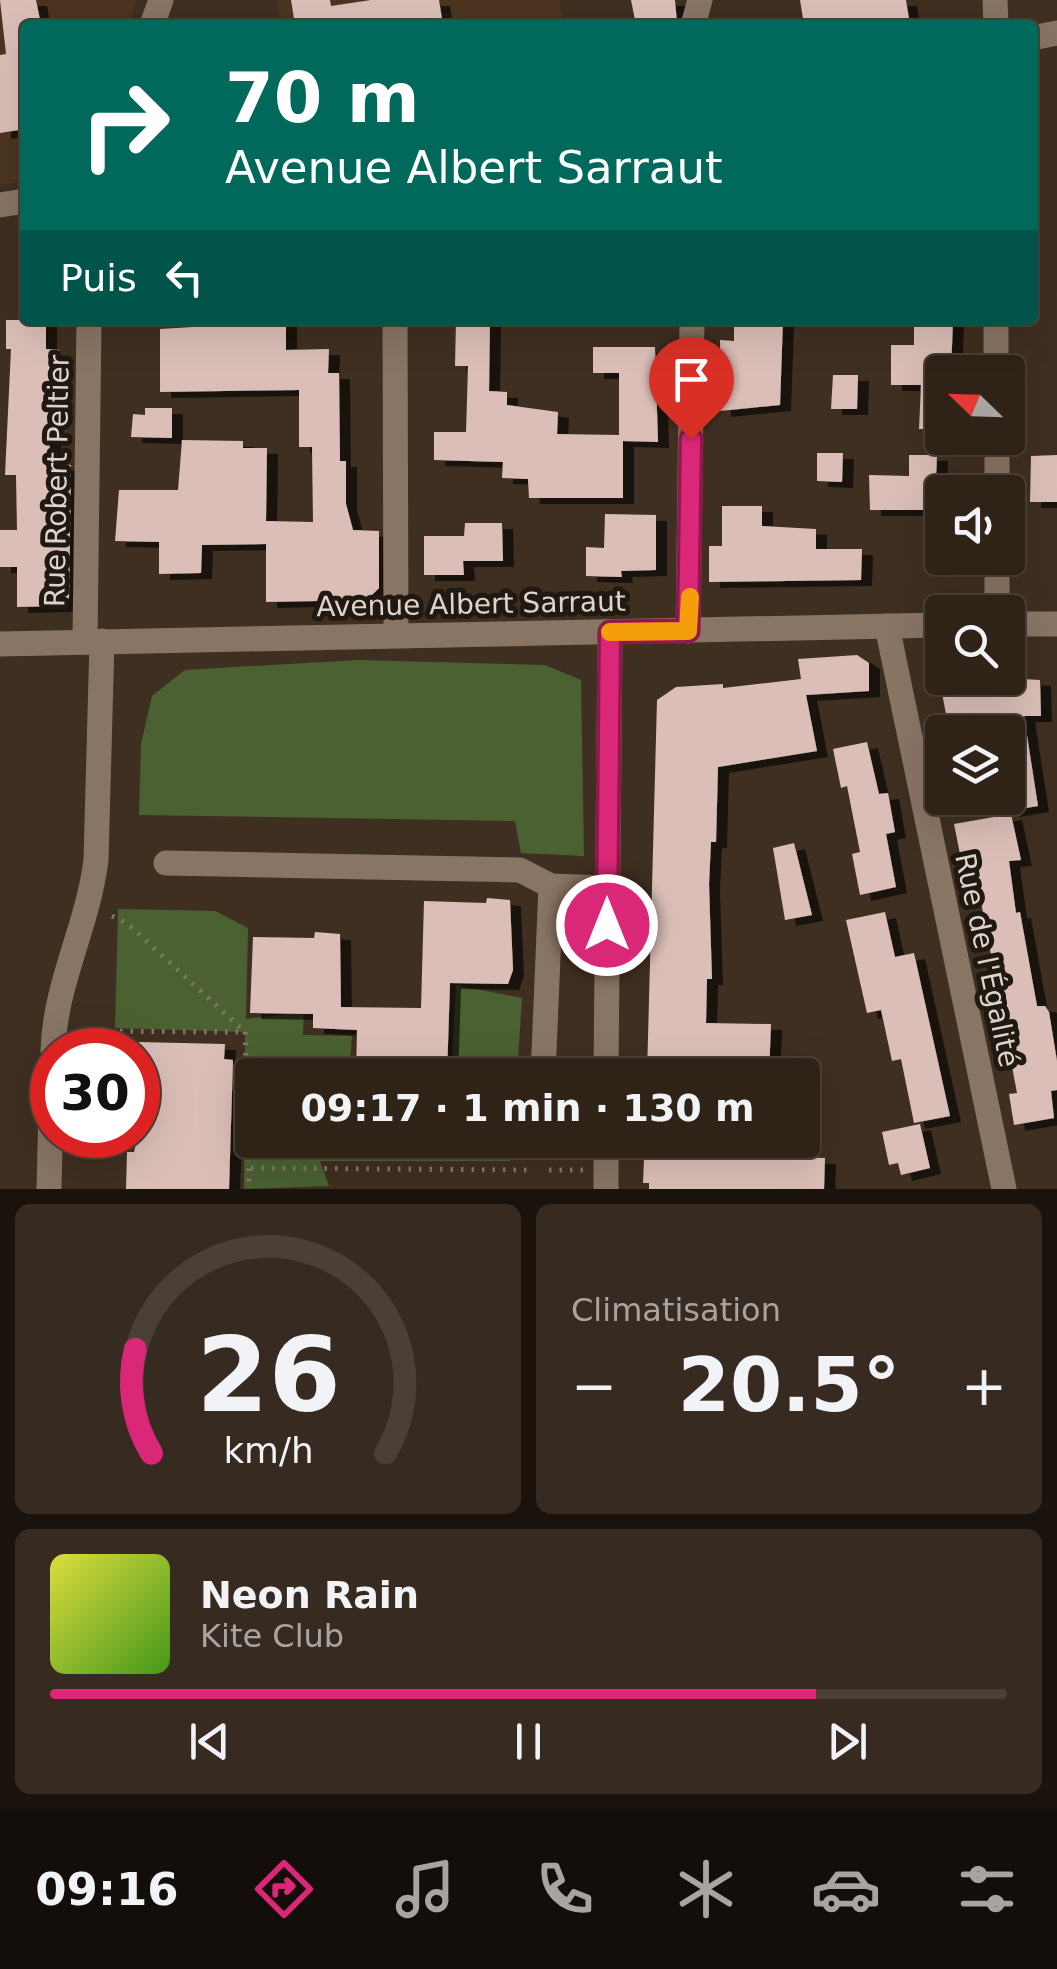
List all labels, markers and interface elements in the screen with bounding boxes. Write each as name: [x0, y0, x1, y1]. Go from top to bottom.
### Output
text: 70 m: [225, 57, 420, 139]
icon: right: [60, 60, 190, 190]
text: Avenue Albert Sarraut: [225, 141, 723, 194]
icon: left: [157, 250, 212, 305]
text: Puis: [60, 256, 137, 300]
pin: [649, 337, 734, 440]
icon: arrive: [664, 352, 719, 407]
street label: Rue Robert Peltier: [38, 354, 76, 607]
north arrow: [925, 355, 1025, 455]
map controls: [925, 355, 1025, 815]
button: sound: [925, 475, 1025, 575]
street label: Avenue Albert Sarraut: [316, 585, 626, 623]
button: search: [925, 595, 1025, 695]
button: layers: [925, 715, 1025, 815]
street label: Rue de l'Égalité: [948, 850, 1027, 1070]
position arrow: [555, 873, 659, 977]
speed limit sign: 30: [30, 1028, 160, 1158]
text: 09:17 · 1 min · 130 m: [300, 1086, 755, 1130]
text: Climatisation: [571, 1291, 781, 1329]
text: 26: [196, 1314, 340, 1436]
text: 20.5°: [678, 1341, 900, 1429]
text: −: [571, 1354, 617, 1418]
text: +: [961, 1354, 1007, 1418]
text: km/h: [223, 1430, 313, 1471]
text: Neon Rain: [200, 1573, 419, 1617]
text: Kite Club: [200, 1617, 344, 1655]
icon: previous: [182, 1714, 237, 1769]
icon: pause: [501, 1714, 556, 1769]
icon: next: [820, 1714, 875, 1769]
icon: directions: [249, 1854, 319, 1924]
icon: music: [390, 1854, 460, 1924]
icon: phone: [530, 1854, 600, 1924]
icon: climate: [671, 1854, 741, 1924]
icon: car: [811, 1854, 881, 1924]
icon: filters: [952, 1854, 1022, 1924]
text: 09:16: [35, 1863, 179, 1916]

